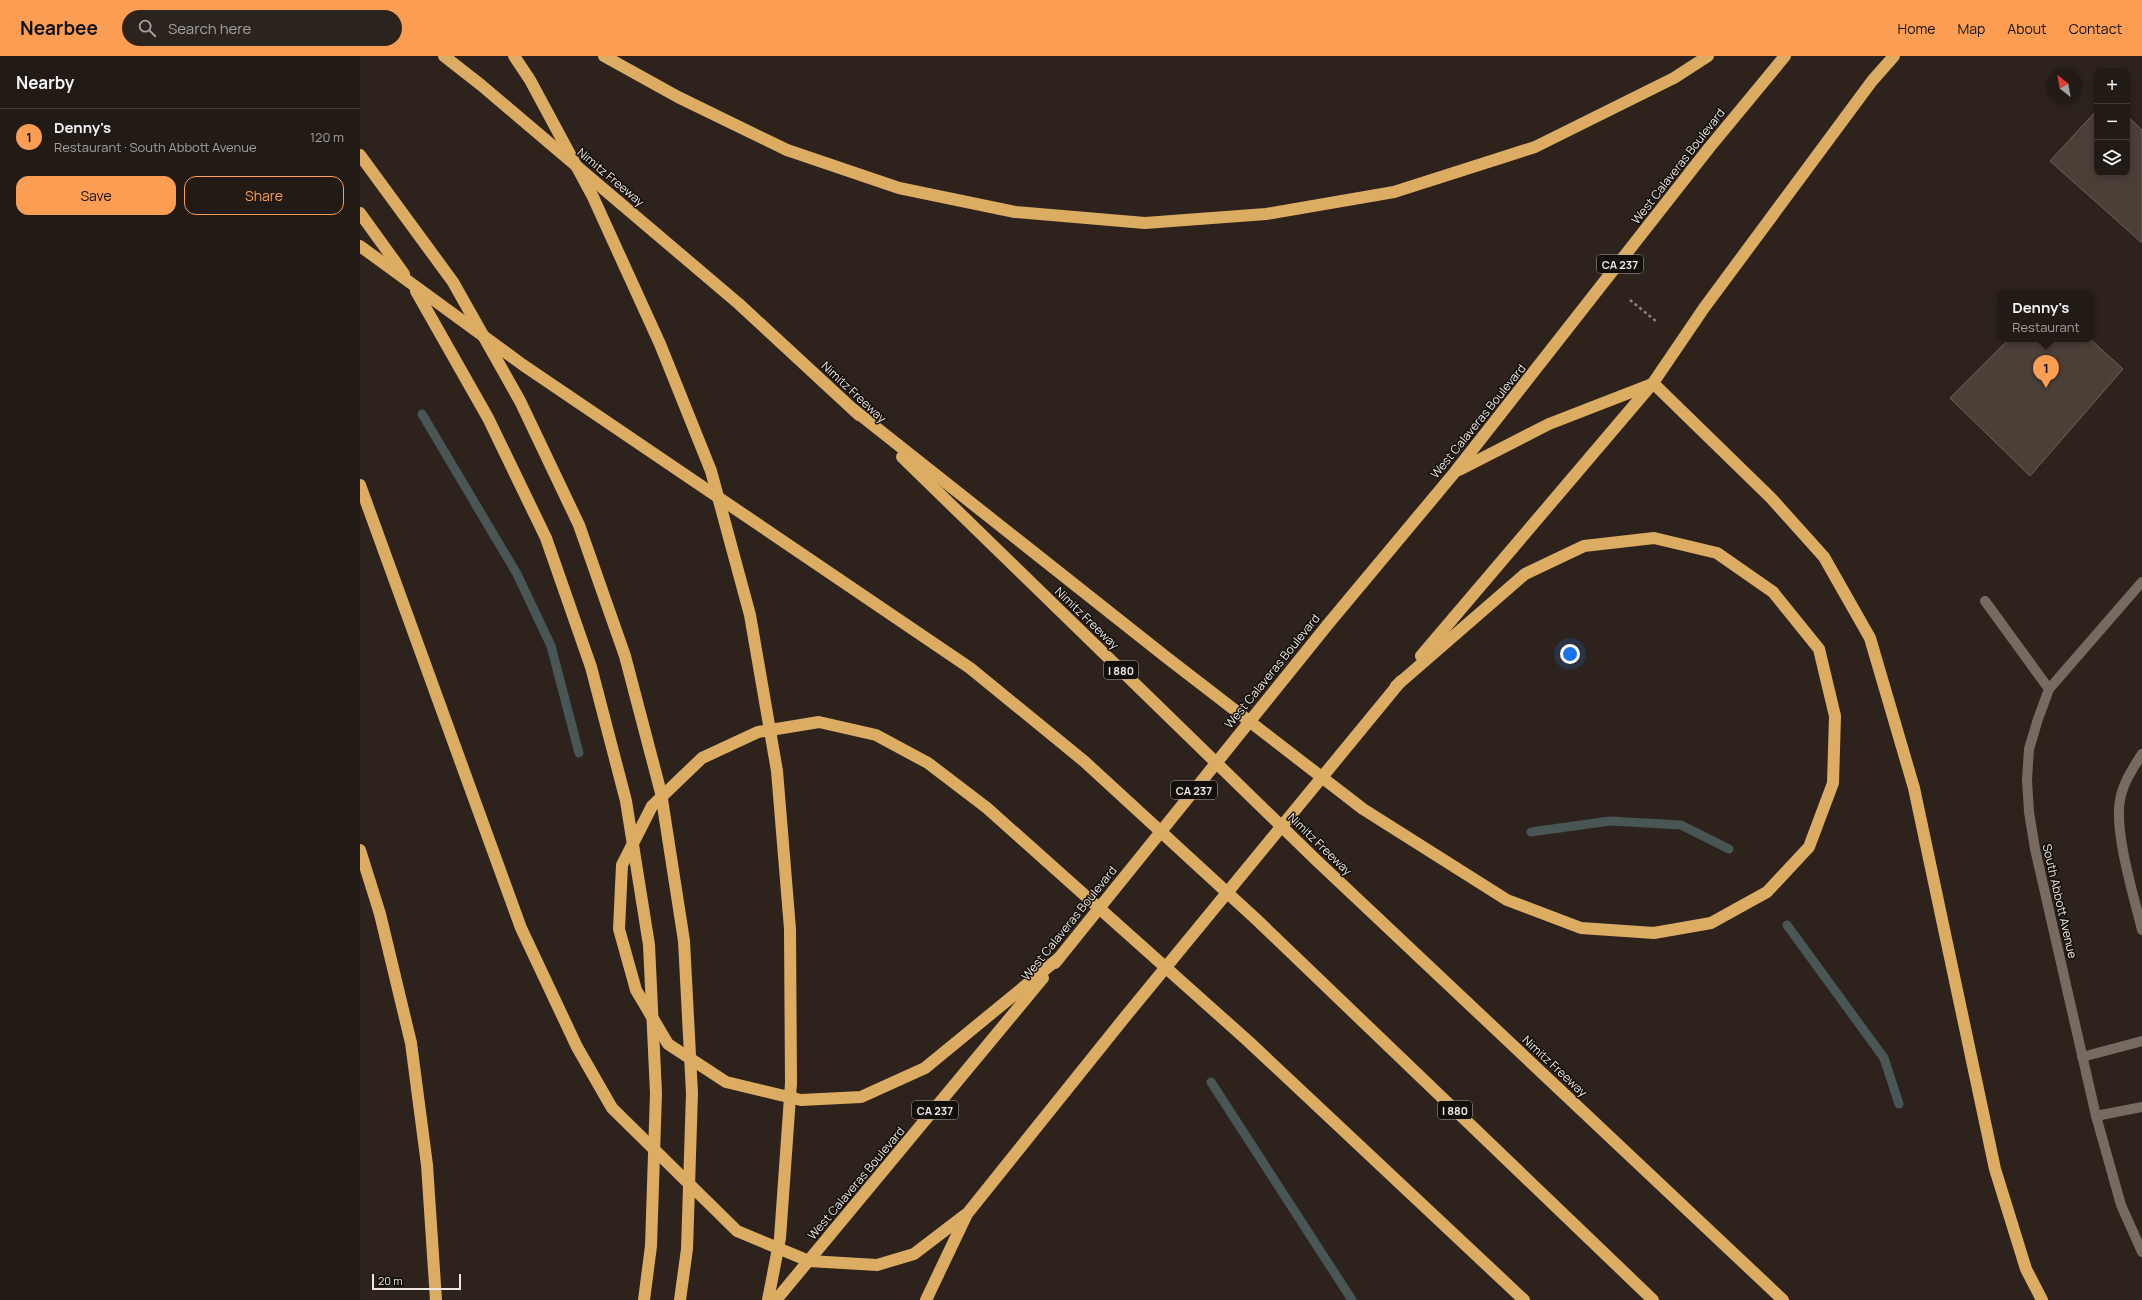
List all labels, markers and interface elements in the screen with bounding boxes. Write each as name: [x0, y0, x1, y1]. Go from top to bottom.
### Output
search box: [122, 10, 402, 46]
text: Nearbee: [20, 15, 98, 41]
icon: search: [136, 17, 158, 39]
text: Search here: [168, 18, 251, 39]
text: Home: [1898, 19, 1935, 38]
text: Map: [1957, 19, 1985, 38]
text: About: [2007, 19, 2047, 38]
text: Contact: [2069, 19, 2122, 38]
north arrow: [2046, 68, 2082, 104]
map controls: [2094, 68, 2130, 176]
button: +: [2094, 68, 2130, 104]
text: Nearby: [16, 71, 74, 94]
button: −: [2094, 104, 2130, 140]
street label: West Calaveras Boulevard: [1627, 105, 1729, 227]
text: Denny's: [54, 117, 111, 138]
text: 1: [26, 128, 32, 146]
text: 120 m: [310, 128, 344, 146]
text: Restaurant · South Abbott Avenue: [54, 138, 257, 156]
button: layers: [2094, 140, 2130, 176]
street label: Nimitz Freeway: [574, 144, 649, 211]
button: Save: [16, 176, 176, 215]
button: Share: [184, 176, 344, 215]
road number: CA 237: [1597, 255, 1643, 273]
popup: [1998, 290, 2094, 342]
text: Denny's: [2012, 297, 2069, 318]
text: Restaurant: [2012, 318, 2080, 336]
pin: 1: [2033, 355, 2059, 388]
street label: Nimitz Freeway: [818, 357, 891, 427]
street label: West Calaveras Boulevard: [1426, 360, 1530, 482]
street label: Nimitz Freeway: [1051, 583, 1123, 653]
street label: West Calaveras Boulevard: [1220, 610, 1324, 732]
your location: [1560, 644, 1580, 664]
road number: I 880: [1104, 661, 1138, 679]
road number: CA 237: [1171, 781, 1217, 799]
street label: Nimitz Freeway: [1284, 809, 1356, 879]
street label: South Abbott Avenue: [2039, 842, 2081, 960]
street label: West Calaveras Boulevard: [1017, 862, 1121, 984]
street label: Nimitz Freeway: [1519, 1031, 1592, 1101]
road number: CA 237: [912, 1101, 958, 1119]
road number: I 880: [1438, 1101, 1472, 1119]
street label: West Calaveras Boulevard: [804, 1123, 908, 1243]
scale bar: [372, 1272, 461, 1291]
text: 20 m: [378, 1273, 403, 1288]

